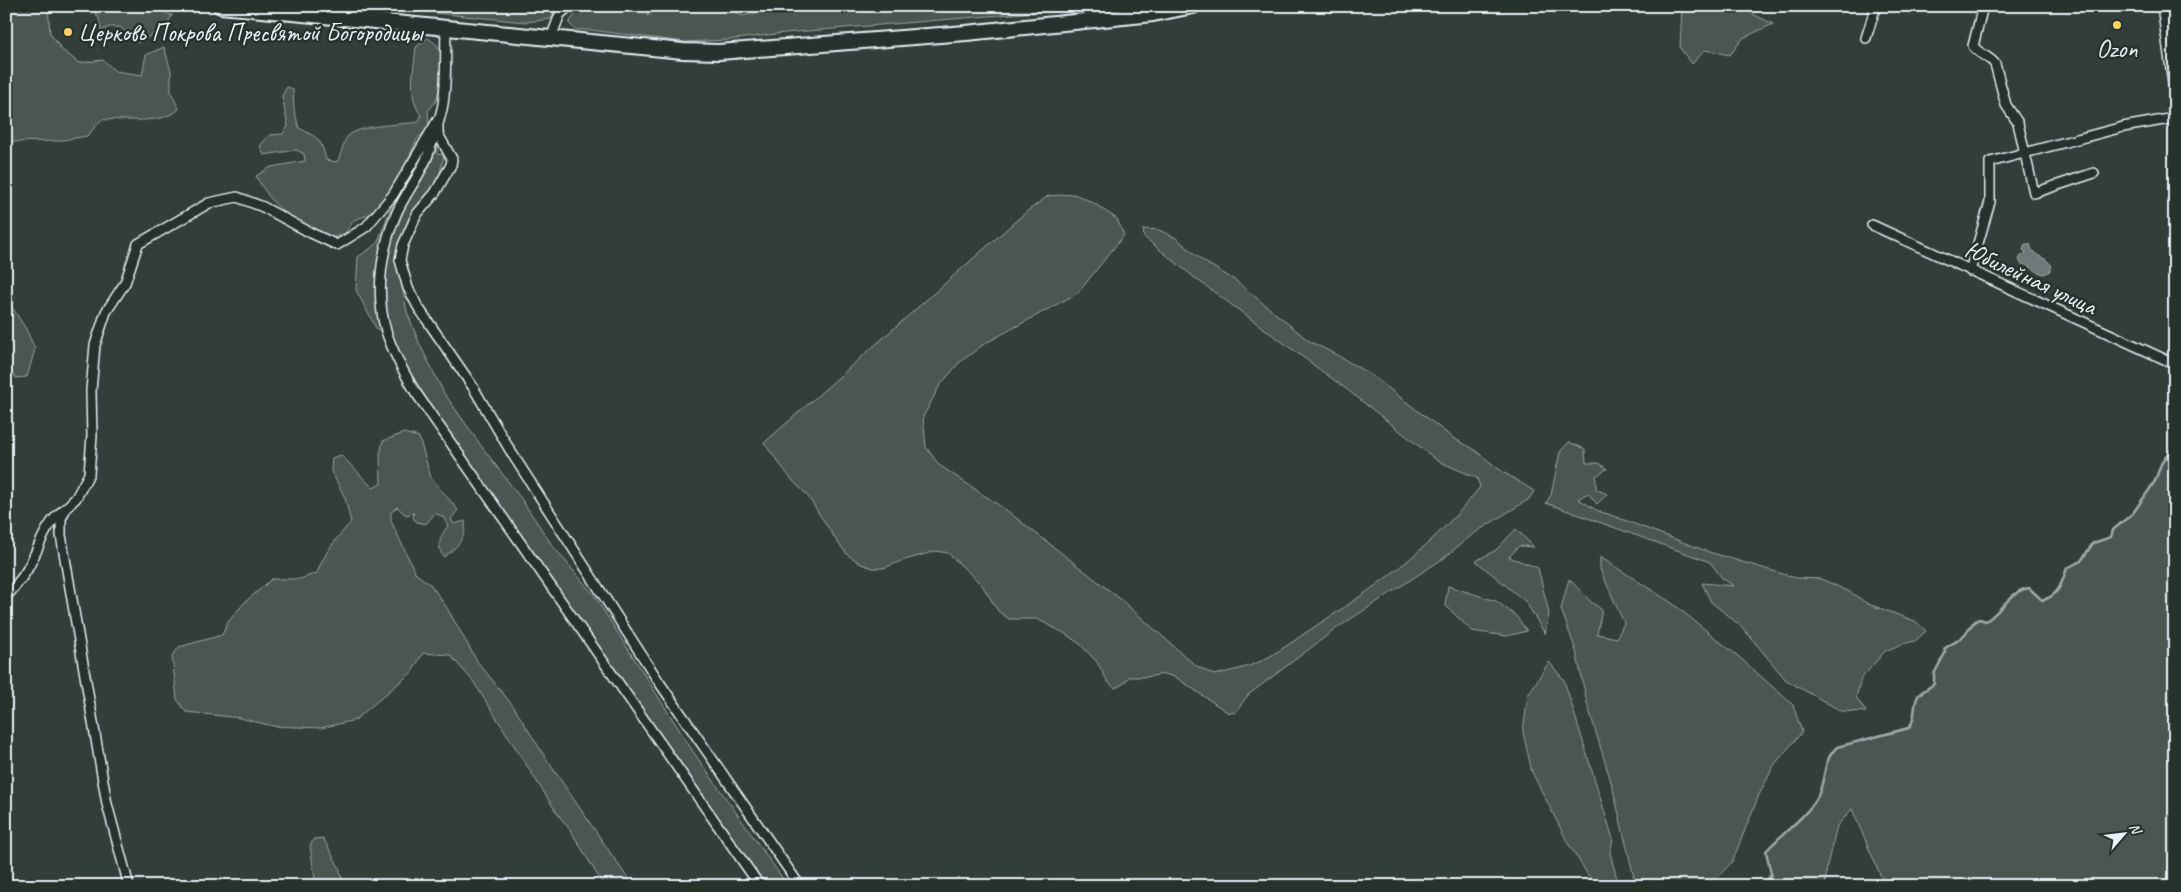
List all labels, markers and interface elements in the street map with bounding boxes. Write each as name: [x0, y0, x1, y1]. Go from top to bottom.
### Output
place label: Церковь Покрова Пресвятой Богородицы: [78, 17, 424, 49]
marker: Ozon: [2111, 19, 2123, 31]
marker: Церковь Покрова Пресвятой Богородицы: [62, 26, 74, 38]
place label: Ozon: [2096, 33, 2138, 65]
street label: Юбилейная улица: [1959, 233, 2103, 323]
north arrow: [2098, 810, 2148, 860]
text: N: [2125, 820, 2146, 838]

